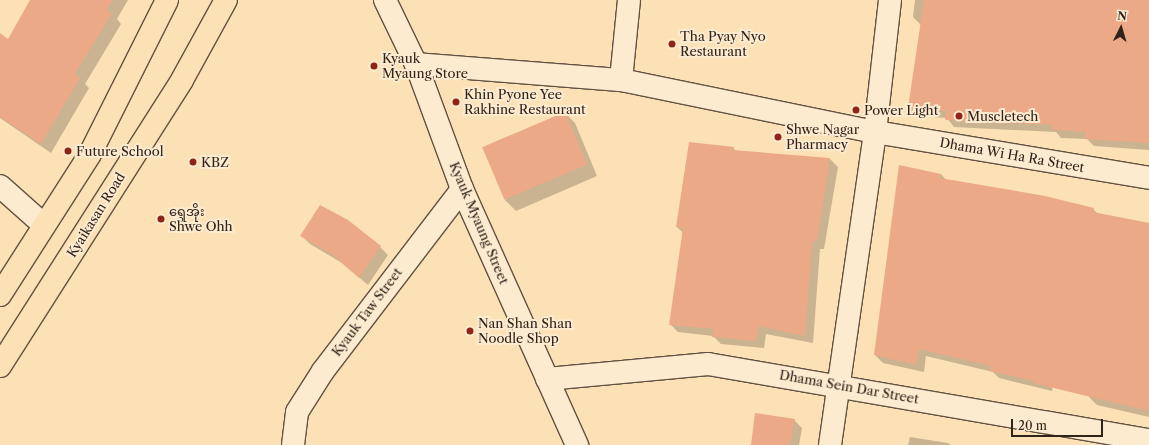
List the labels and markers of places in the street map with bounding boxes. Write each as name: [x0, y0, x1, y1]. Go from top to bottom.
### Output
place label: Tha Pyay Nyo Restaurant: [680, 29, 766, 60]
marker: Tha Pyay Nyo Restaurant: [667, 39, 677, 49]
place label: Kyauk Myaung Store: [382, 51, 468, 82]
marker: Kyauk Myaung Store: [369, 61, 379, 71]
place label: Khin Pyone Yee Rakhine Restaurant: [464, 87, 586, 118]
marker: Khin Pyone Yee Rakhine Restaurant: [451, 97, 461, 107]
place label: Power Light: [864, 102, 939, 118]
marker: Power Light: [851, 105, 861, 115]
place label: Muscletech: [967, 108, 1038, 124]
marker: Muscletech: [954, 111, 964, 121]
place label: Shwe Nagar Pharmacy: [786, 122, 859, 153]
marker: Shwe Nagar Pharmacy: [773, 132, 783, 142]
place label: Future School: [76, 143, 164, 159]
marker: Future School: [63, 146, 73, 156]
place label: KBZ: [201, 154, 229, 170]
marker: KBZ: [188, 157, 198, 167]
place label: ရွှေအိုး Shwe Ohh: [169, 204, 233, 235]
marker: ရွှေအိုး Shwe Ohh: [156, 214, 166, 224]
place label: Nan Shan Shan Noodle Shop: [478, 316, 572, 347]
marker: Nan Shan Shan Noodle Shop: [465, 326, 475, 336]

